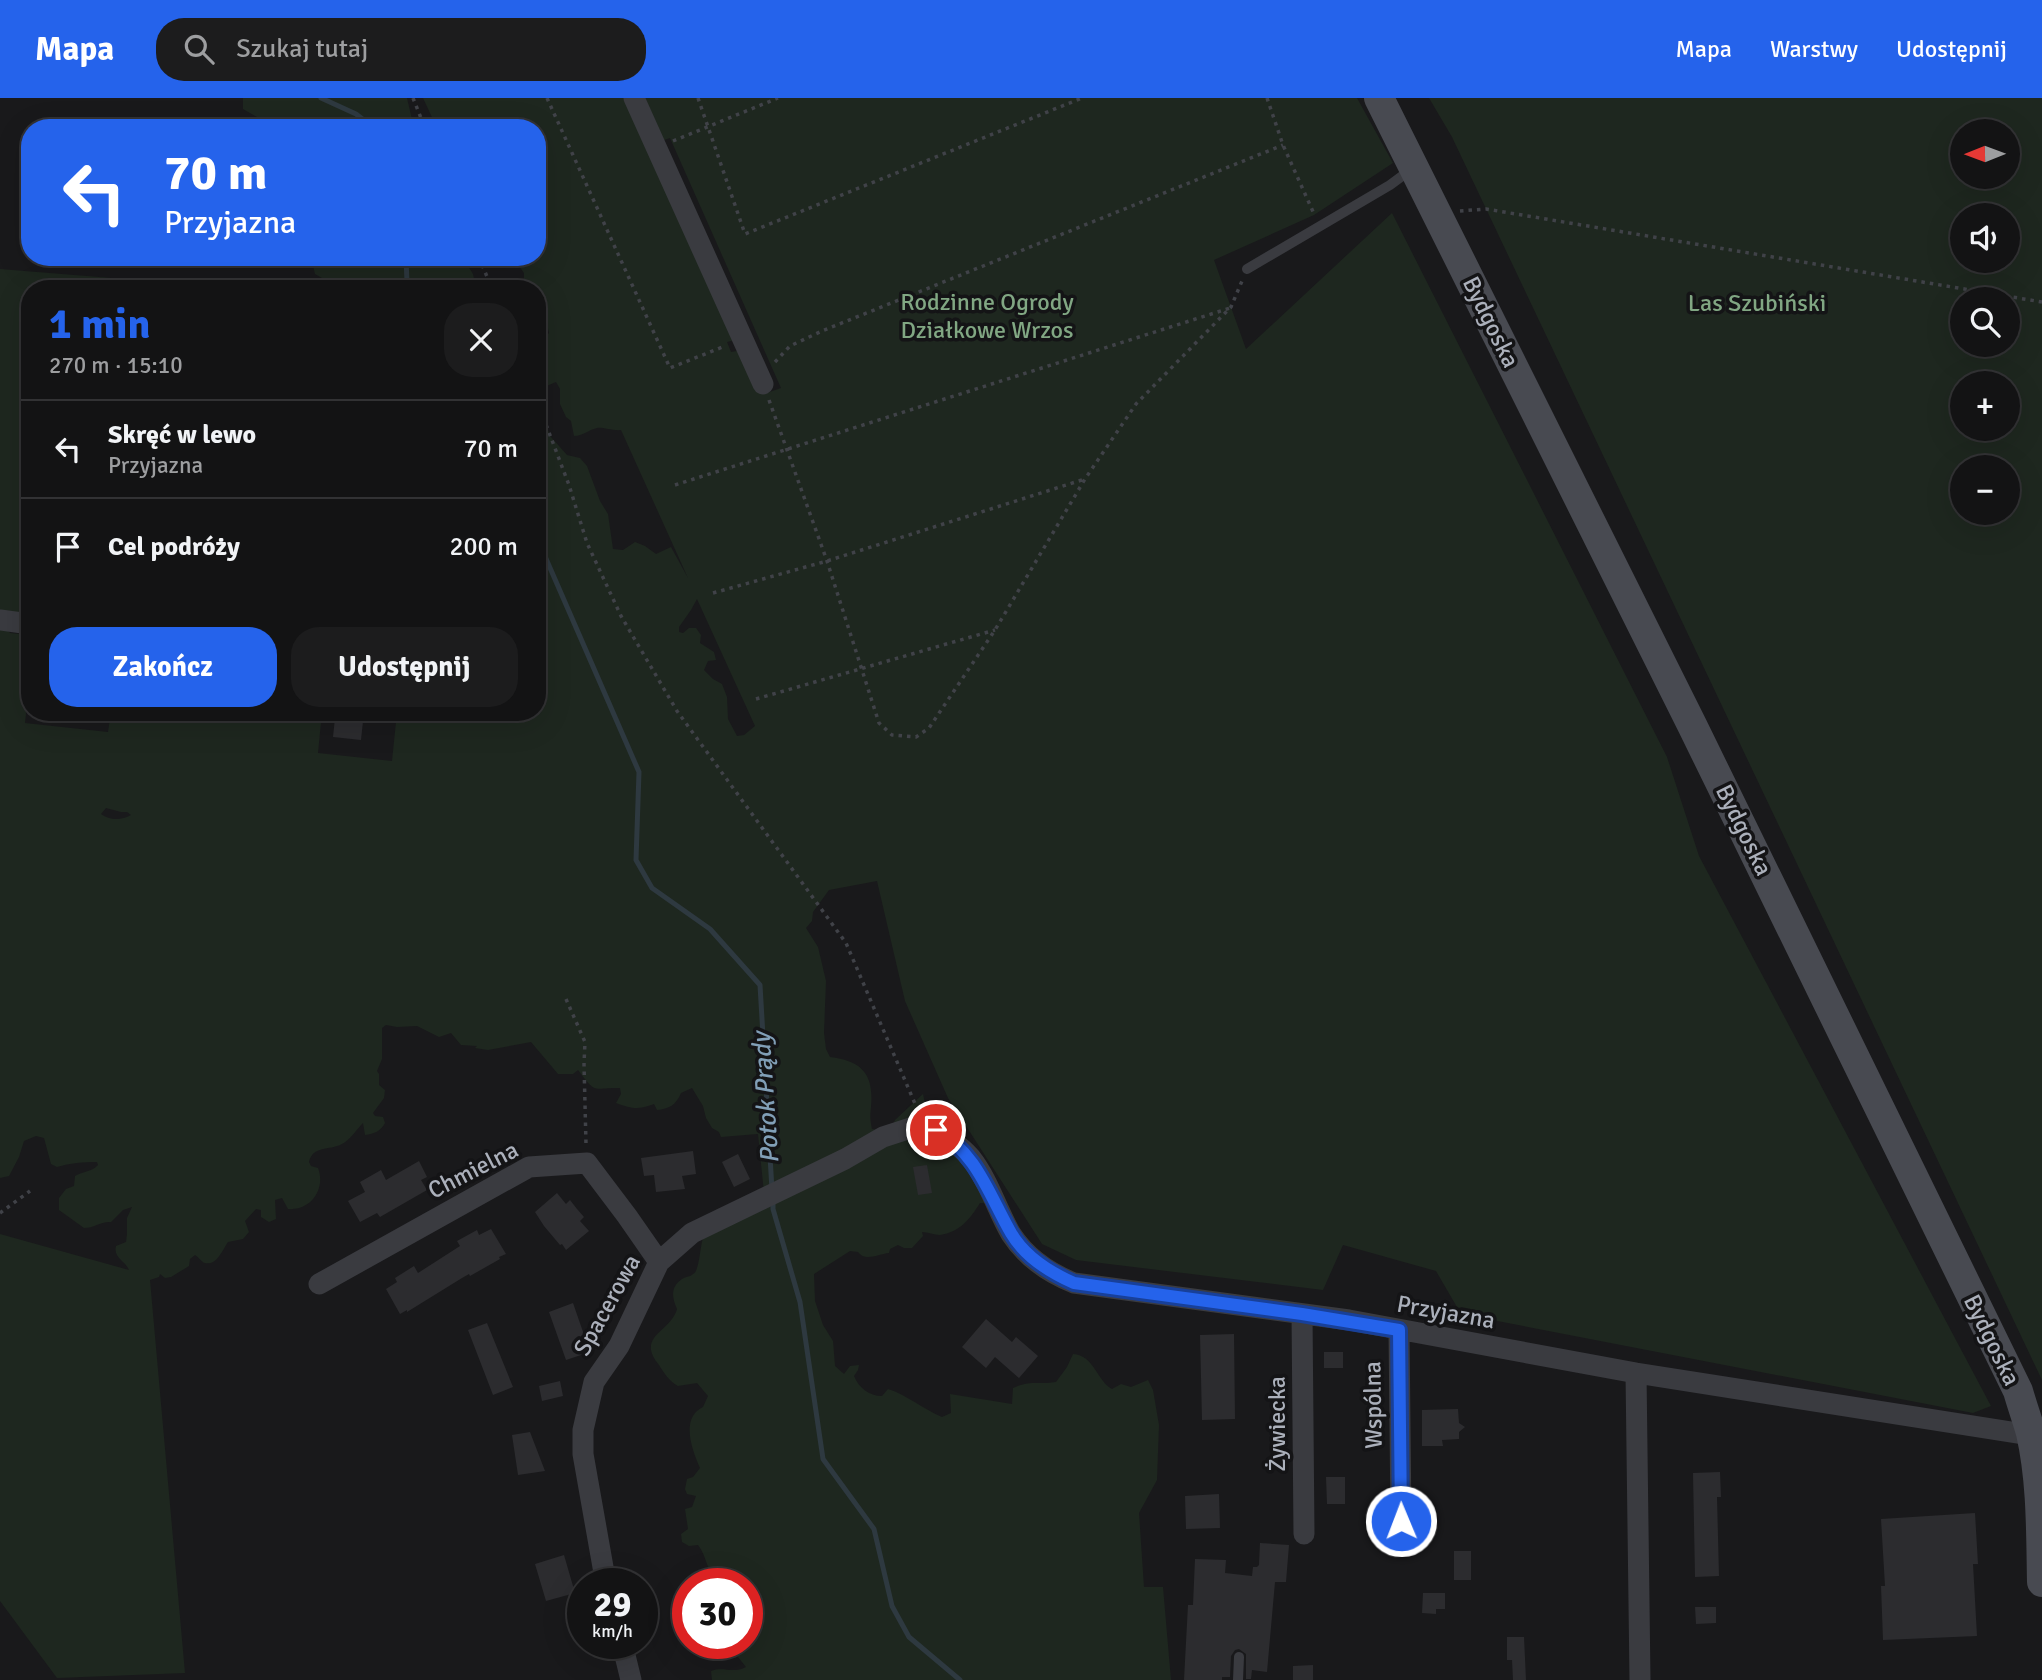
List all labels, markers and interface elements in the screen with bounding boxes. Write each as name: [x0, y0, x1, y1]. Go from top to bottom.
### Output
search box: [156, 18, 646, 81]
text: Mapa: [35, 29, 114, 70]
icon: search: [180, 30, 218, 68]
text: Szukaj tutaj: [236, 33, 368, 65]
text: Mapa: [1675, 34, 1732, 64]
text: Warstwy: [1770, 34, 1858, 64]
text: Udostępnij: [1896, 34, 2007, 64]
north arrow: [1950, 119, 2020, 189]
map controls: [1950, 119, 2020, 525]
text: 70 m: [164, 143, 267, 203]
icon: left: [49, 147, 140, 238]
text: Przyjazna: [164, 203, 296, 242]
button: sound: [1950, 203, 2020, 273]
street label: Bydgoska: [1456, 271, 1526, 373]
park label: Rodzinne Ogrody Działkowe Wrzos: [900, 287, 1074, 345]
button: search: [1950, 287, 2020, 357]
park label: Las Szubiński: [1688, 288, 1826, 318]
text: 1 min: [49, 299, 150, 350]
button: close: [444, 303, 518, 377]
text: 270 m · 15:10: [49, 351, 183, 380]
button: +: [1950, 371, 2020, 441]
text: Skręć w lewo: [108, 419, 256, 451]
icon: left: [49, 430, 87, 468]
text: 70 m: [463, 433, 518, 465]
text: Przyjazna: [108, 451, 203, 480]
button: −: [1950, 455, 2020, 525]
icon: arrive: [49, 528, 87, 566]
text: Cel podróży: [108, 531, 240, 563]
text: 200 m: [449, 531, 518, 563]
button: Zakończ: [49, 627, 277, 707]
button: Udostępnij: [291, 627, 518, 707]
street label: Bydgoska: [1709, 779, 1779, 881]
water label: Potok Prądy: [745, 1029, 787, 1165]
pin: [906, 1100, 966, 1160]
icon: arrive: [917, 1111, 955, 1149]
street label: Chmielna: [423, 1134, 523, 1206]
street label: Spacerowa: [567, 1249, 647, 1361]
street label: Przyjazna: [1395, 1289, 1497, 1335]
street label: Bydgoska: [1957, 1289, 2027, 1391]
street label: Wspólna: [1357, 1361, 1389, 1449]
street label: Żywiecka: [1262, 1376, 1292, 1472]
position arrow: [1364, 1484, 1438, 1558]
speed limit sign: 30: [672, 1568, 763, 1659]
text: 29: [594, 1583, 631, 1626]
text: km/h: [592, 1620, 633, 1642]

